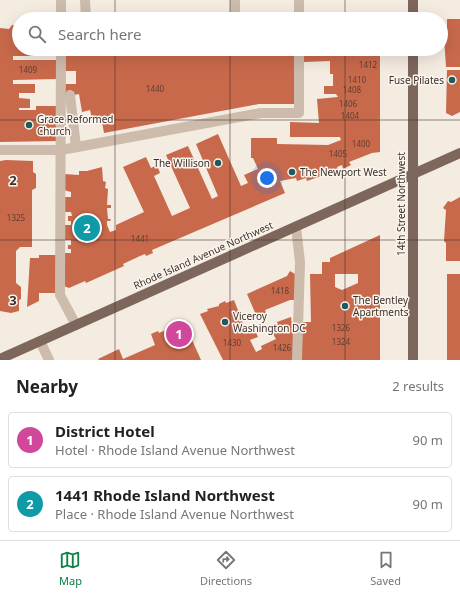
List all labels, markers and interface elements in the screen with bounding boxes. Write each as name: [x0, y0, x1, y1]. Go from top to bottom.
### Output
search box: [12, 12, 448, 56]
icon: search: [26, 23, 48, 45]
text: Search here: [58, 24, 141, 44]
house number: 1412: [359, 59, 378, 70]
house number: 1409: [19, 64, 38, 75]
place label: Fuse Pilates: [389, 73, 444, 87]
house number: 1410: [348, 74, 367, 85]
marker: Fuse Pilates: [447, 75, 457, 85]
house number: 1440: [146, 83, 165, 94]
house number: 1408: [343, 84, 362, 95]
house number: 1406: [339, 98, 358, 109]
house number: 1404: [341, 110, 360, 121]
place label: Grace Reformed Church: [37, 112, 113, 138]
marker: Grace Reformed Church: [24, 120, 34, 130]
house number: 1400: [352, 138, 371, 149]
house number: 1405: [329, 148, 348, 159]
street label: 14th Street Northwest: [394, 152, 408, 256]
place label: The Willison: [153, 156, 210, 170]
marker: The Willison: [213, 158, 223, 168]
place label: The Newport West: [300, 165, 387, 179]
marker: The Newport West: [287, 167, 297, 177]
your location: [257, 168, 277, 188]
text: 2: [9, 171, 17, 189]
house number: 1325: [7, 212, 26, 223]
pin: 2: [74, 213, 100, 243]
street label: Rhode Island Avenue Northwest: [131, 218, 275, 292]
house number: 1441: [131, 233, 149, 244]
house number: 1418: [271, 285, 290, 296]
text: 3: [9, 291, 17, 309]
place label: The Bentley Apartments: [353, 293, 409, 319]
marker: The Bentley Apartments: [340, 301, 350, 311]
place label: Viceroy Washington DC: [233, 309, 306, 335]
marker: Viceroy Washington DC: [220, 317, 230, 327]
pin: 1: [166, 319, 192, 349]
house number: 1326: [332, 322, 351, 333]
house number: 1324: [332, 336, 351, 347]
house number: 1430: [223, 337, 242, 348]
house number: 1426: [273, 342, 292, 353]
text: Nearby: [16, 375, 78, 398]
text: 2 results: [392, 377, 444, 395]
text: District Hotel: [55, 421, 155, 441]
text: 1: [26, 431, 34, 449]
text: 90 m: [413, 431, 443, 449]
text: Hotel · Rhode Island Avenue Northwest: [55, 441, 295, 459]
text: 1441 Rhode Island Northwest: [55, 485, 275, 505]
text: 2: [26, 495, 34, 513]
text: 90 m: [413, 495, 443, 513]
text: Place · Rhode Island Avenue Northwest: [55, 505, 294, 523]
tab: Map: [59, 549, 82, 588]
tab: Directions: [200, 549, 252, 588]
tab: Saved: [370, 549, 401, 588]

